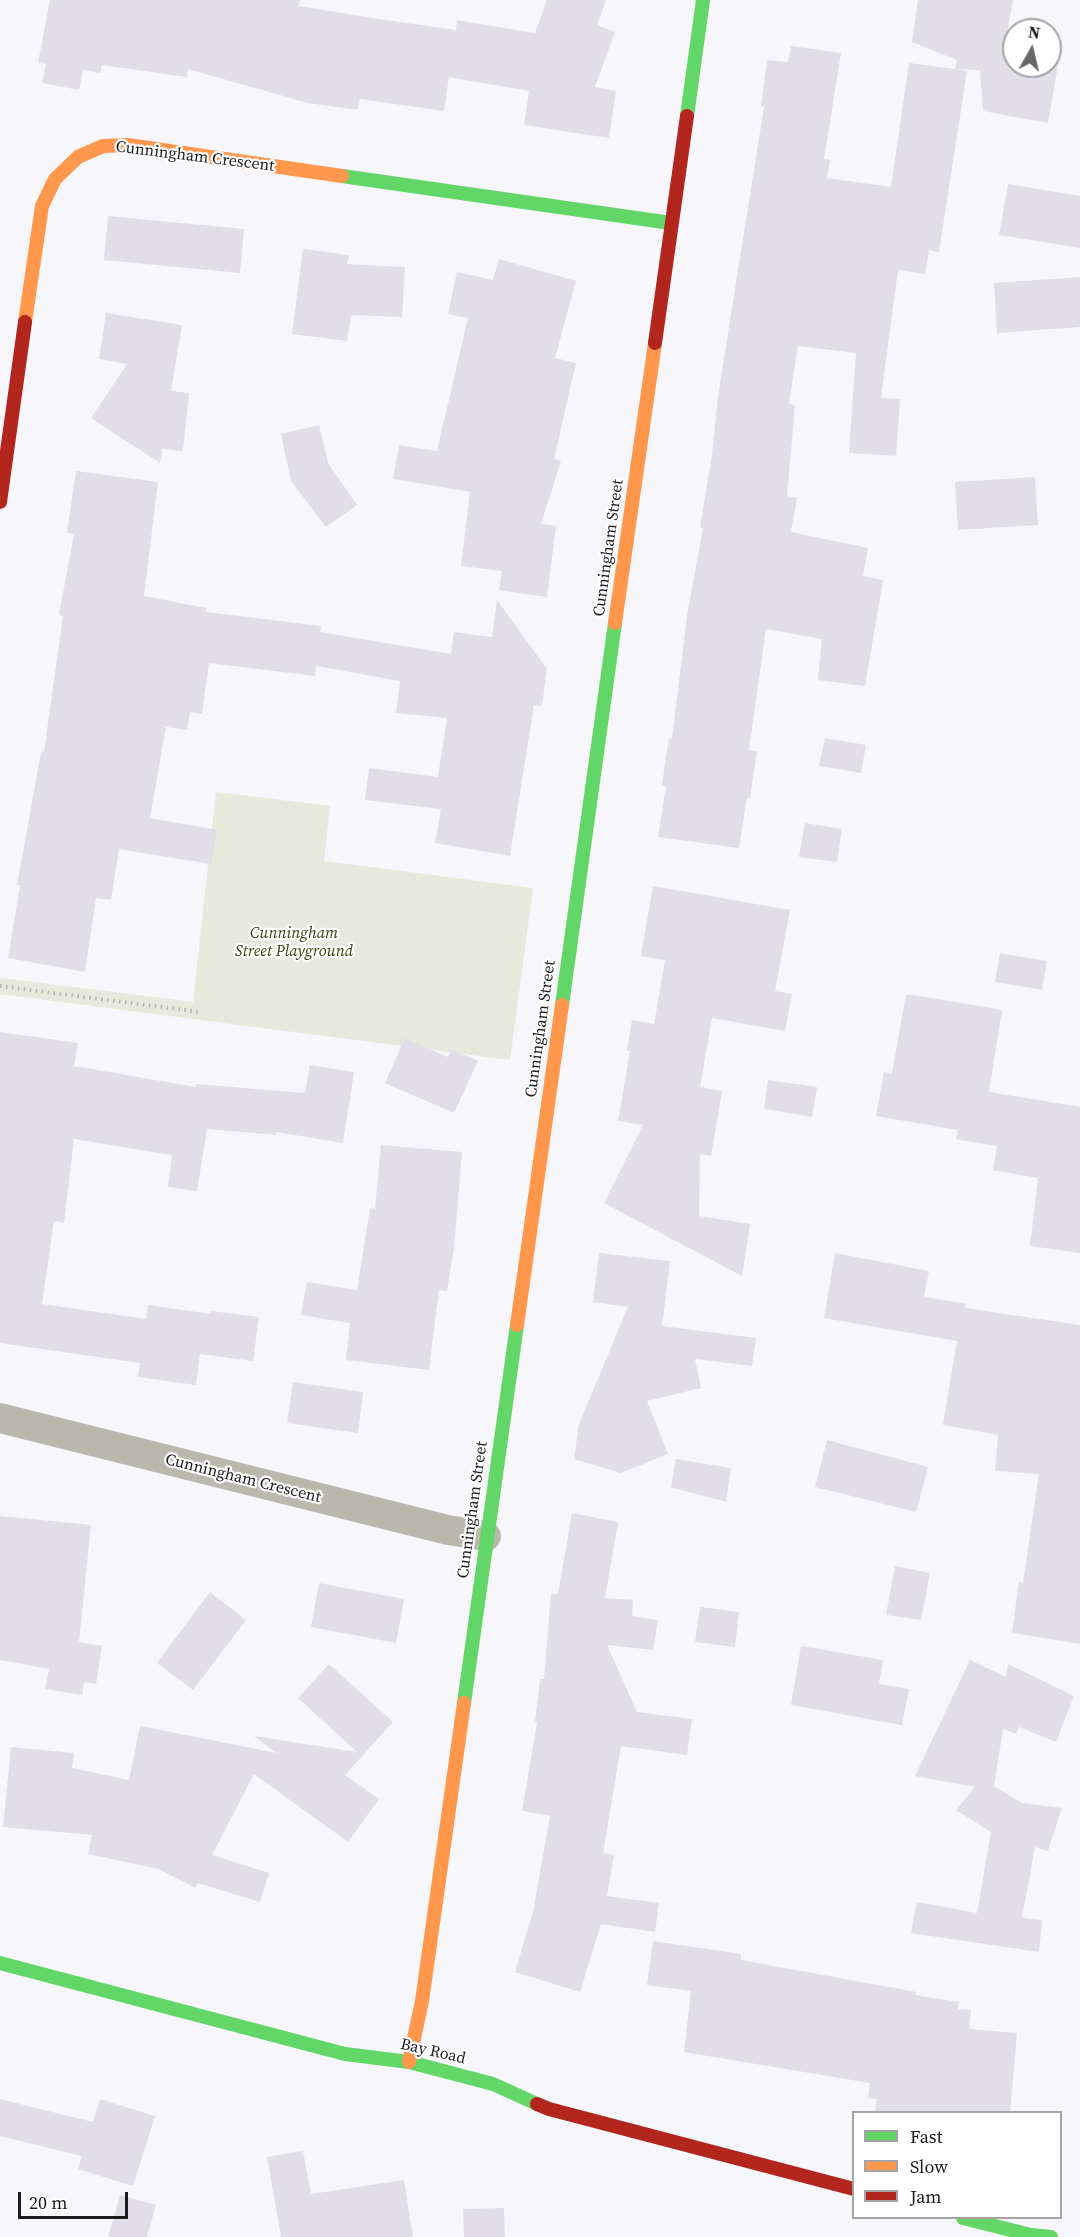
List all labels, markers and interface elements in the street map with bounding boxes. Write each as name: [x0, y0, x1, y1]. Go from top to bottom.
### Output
north arrow: [1002, 18, 1062, 78]
text: N: [1027, 20, 1042, 44]
street label: Cunningham Crescent: [115, 138, 275, 176]
street label: Cunningham Street: [590, 478, 628, 618]
park label: Cunningham Street Playground: [235, 924, 353, 962]
street label: Cunningham Street: [522, 959, 560, 1099]
street label: Cunningham Street: [454, 1440, 492, 1580]
street label: Cunningham Crescent: [163, 1450, 323, 1508]
street label: Bay Road: [399, 2035, 467, 2069]
legend: [852, 2111, 1062, 2219]
text: Fast: [910, 2124, 943, 2149]
text: Slow: [910, 2154, 948, 2179]
scale bar: [21, 2180, 130, 2218]
text: Jam: [910, 2184, 942, 2209]
text: 20 m: [29, 2190, 67, 2215]

